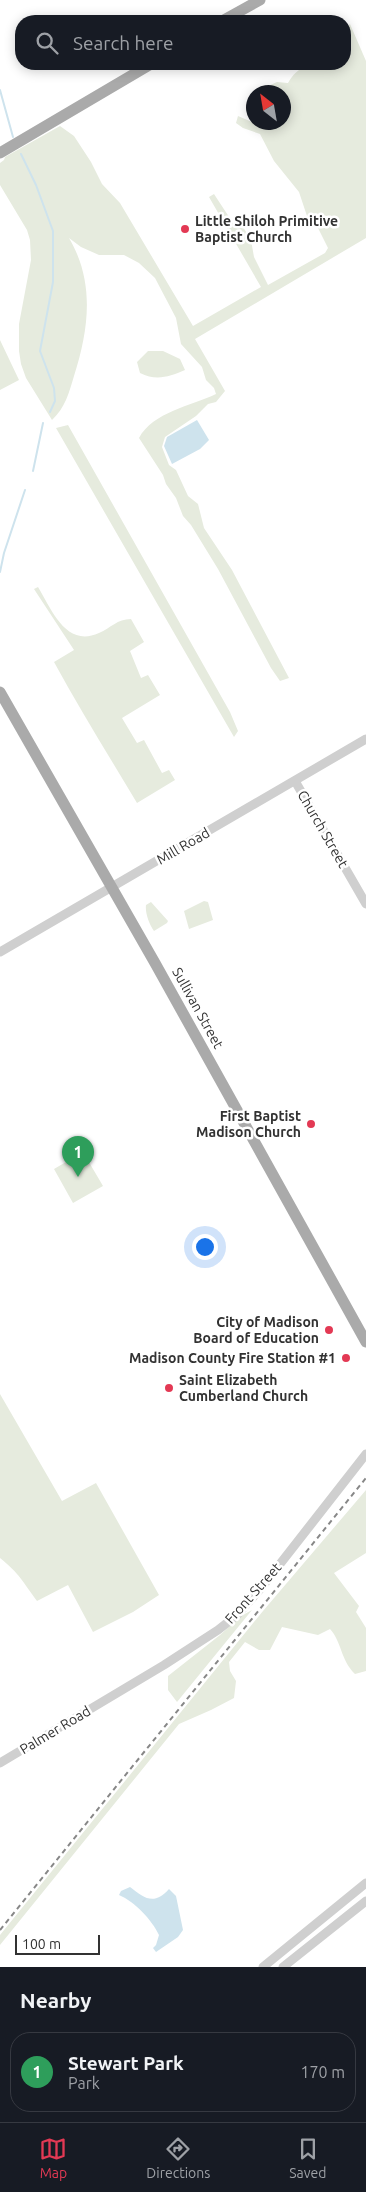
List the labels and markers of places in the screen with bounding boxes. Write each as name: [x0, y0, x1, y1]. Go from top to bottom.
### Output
place label: Little Shiloh Primitive Baptist Church: [195, 213, 338, 245]
marker: Little Shiloh Primitive Baptist Church: [179, 223, 191, 235]
place label: First Baptist Madison Church: [196, 1108, 301, 1140]
marker: First Baptist Madison Church: [305, 1118, 317, 1130]
pin: 1: [62, 1136, 94, 1177]
place label: City of Madison Board of Education: [193, 1314, 319, 1346]
marker: City of Madison Board of Education: [323, 1324, 335, 1336]
place label: Madison County Fire Station #1: [129, 1350, 336, 1366]
marker: Madison County Fire Station #1: [340, 1352, 352, 1364]
place label: Saint Elizabeth Cumberland Church: [179, 1372, 308, 1404]
marker: Saint Elizabeth Cumberland Church: [163, 1382, 175, 1394]

